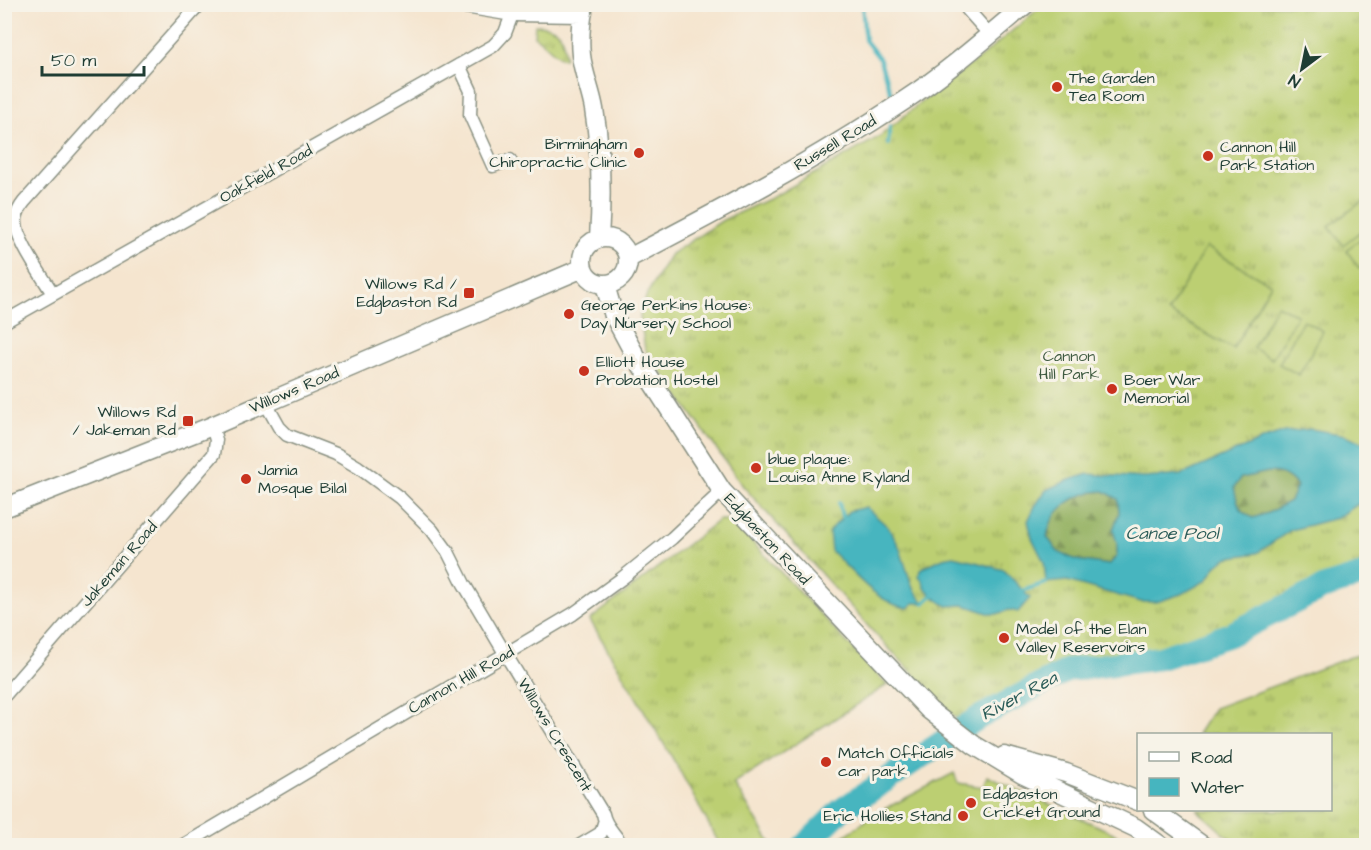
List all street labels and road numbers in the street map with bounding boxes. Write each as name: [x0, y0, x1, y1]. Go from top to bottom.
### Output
street label: Russell Road: [790, 110, 880, 176]
street label: Oakfield Road: [216, 139, 316, 209]
street label: Willows Road: [246, 361, 342, 419]
street label: Edgbaston Road: [718, 488, 815, 590]
street label: Jakeman Road: [76, 516, 162, 612]
street label: Cannon Hill Road: [404, 641, 518, 719]
street label: Willows Crescent: [512, 674, 598, 796]

